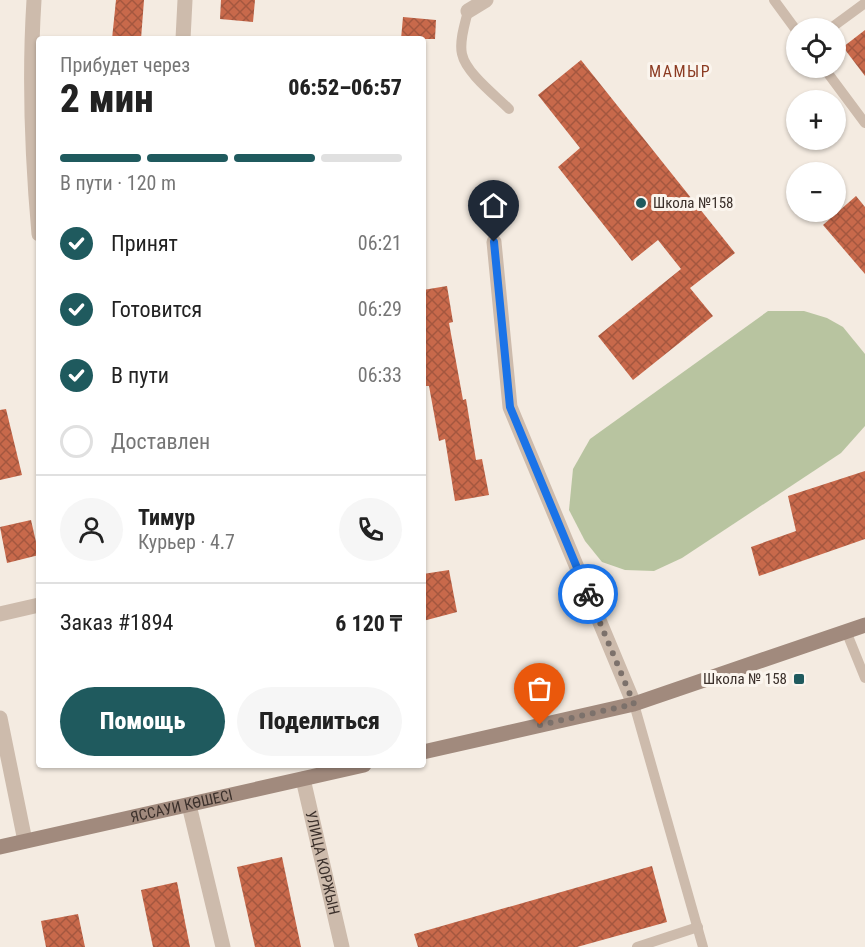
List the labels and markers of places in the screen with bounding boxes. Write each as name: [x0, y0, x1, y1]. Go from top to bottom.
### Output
pin: [468, 180, 519, 242]
place label: Школа №158: [653, 194, 733, 212]
marker: Школа №158: [634, 196, 648, 210]
pin: [514, 663, 565, 725]
place label: Школа № 158: [703, 670, 787, 688]
marker: Школа № 158: [792, 672, 806, 686]

